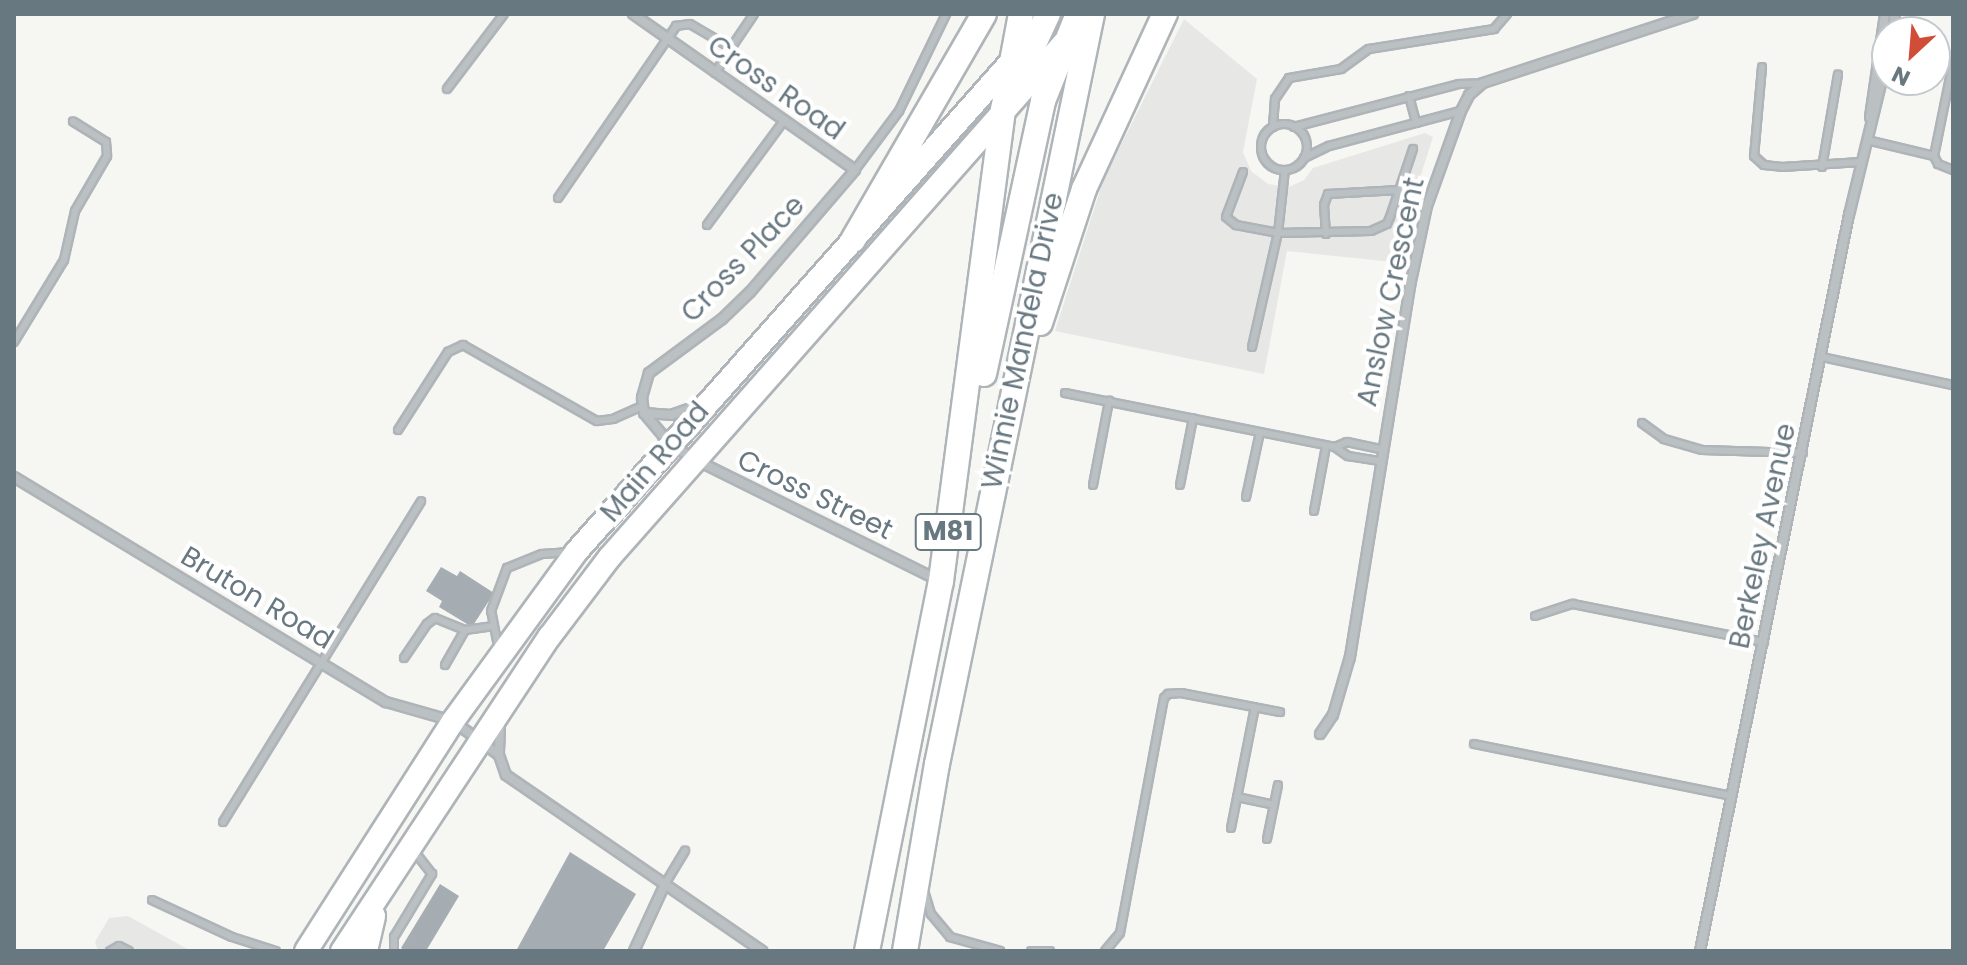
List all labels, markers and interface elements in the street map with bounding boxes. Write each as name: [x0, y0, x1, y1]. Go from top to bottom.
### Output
north arrow: [1871, 16, 1951, 96]
street label: Cross Road: [701, 28, 851, 148]
text: N: [1887, 59, 1915, 94]
street label: Anslow Crescent: [1350, 174, 1432, 410]
street label: Cross Place: [674, 189, 812, 329]
street label: Winnie Mandela Drive: [975, 190, 1071, 492]
street label: Main Road: [594, 395, 716, 529]
street label: Berkeley Avenue: [1723, 420, 1803, 652]
street label: Cross Street: [732, 443, 898, 547]
road number: M81: [914, 510, 982, 554]
street label: Bruton Road: [175, 539, 339, 657]

